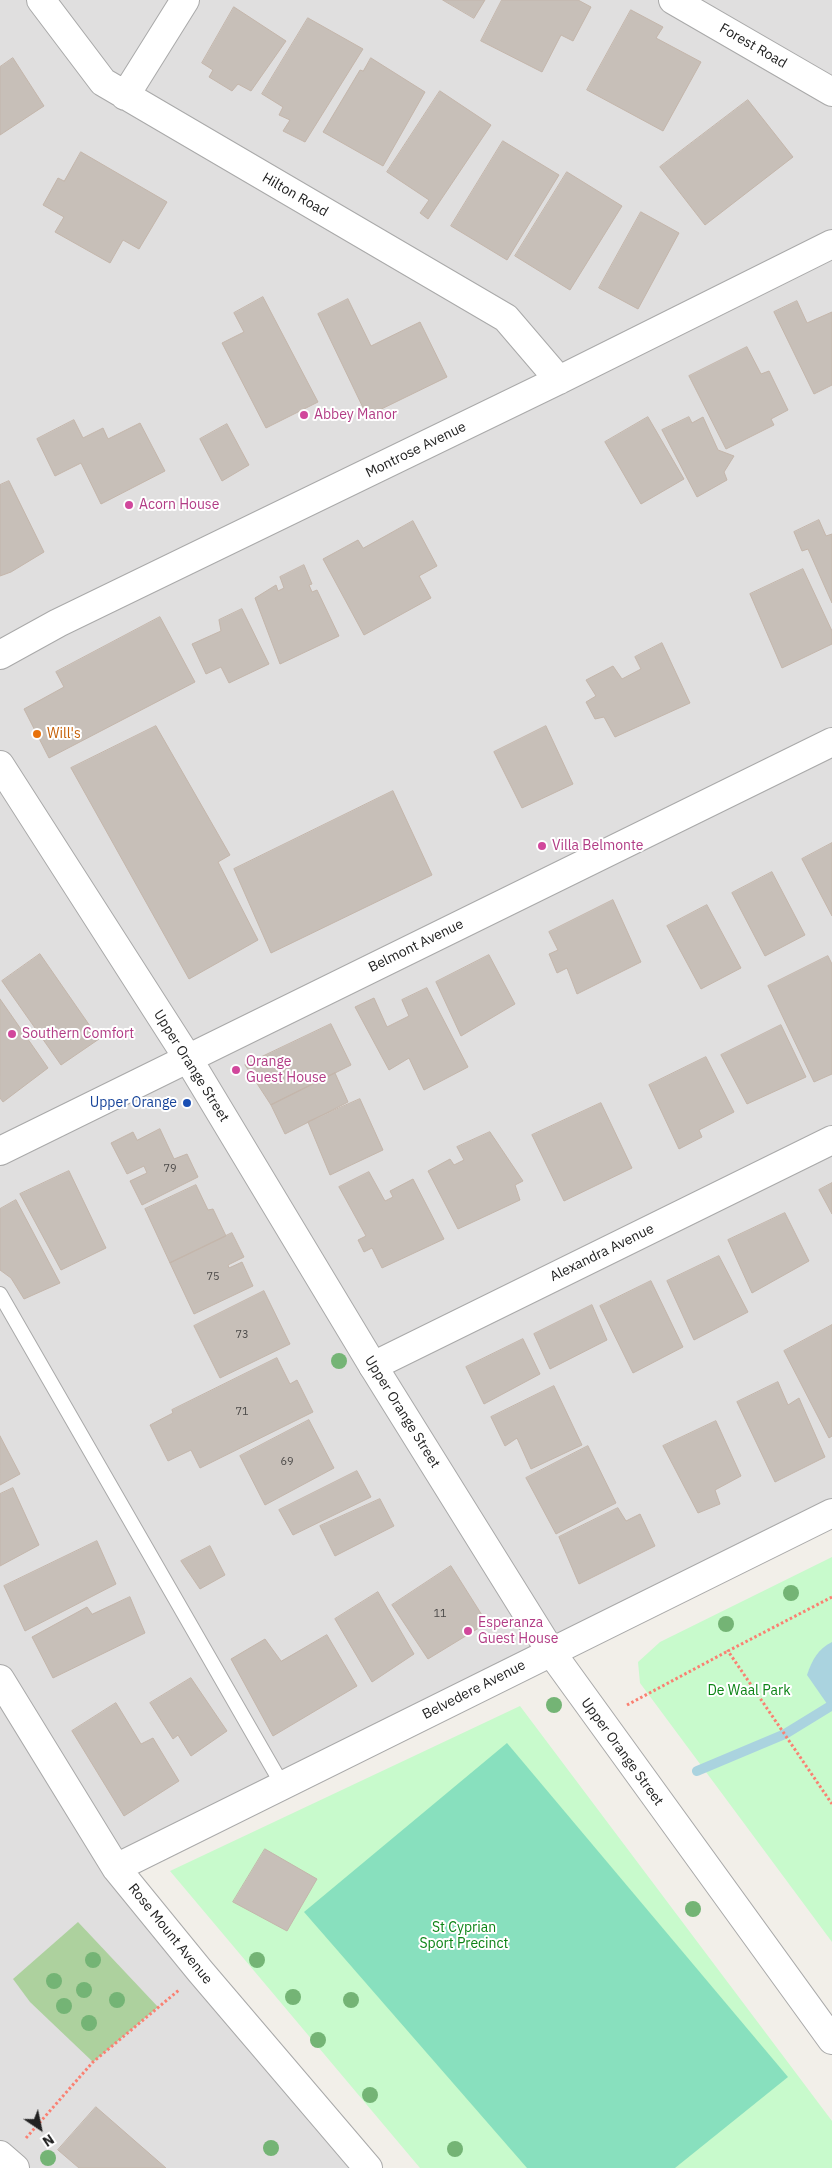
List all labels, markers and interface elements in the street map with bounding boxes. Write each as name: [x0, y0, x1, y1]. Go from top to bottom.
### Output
street label: Forest Road: [716, 20, 790, 72]
street label: Hilton Road: [259, 169, 331, 221]
place label: Abbey Manor: [314, 407, 397, 423]
marker: Abbey Manor: [298, 409, 310, 421]
street label: Montrose Avenue: [363, 418, 469, 482]
place label: Acorn House: [139, 497, 219, 513]
marker: Acorn House: [123, 499, 135, 511]
place label: Will's: [47, 726, 81, 742]
marker: Will's: [31, 728, 43, 740]
place label: Villa Belmonte: [552, 838, 644, 854]
marker: Villa Belmonte: [536, 840, 548, 852]
street label: Belmont Avenue: [366, 916, 466, 976]
street label: Upper Orange Street: [150, 1007, 232, 1125]
place label: Southern Comfort: [22, 1026, 134, 1042]
marker: Southern Comfort: [6, 1028, 18, 1040]
place label: Orange Guest House: [246, 1054, 326, 1086]
marker: Orange Guest House: [230, 1064, 242, 1076]
place label: Upper Orange: [90, 1095, 177, 1111]
marker: Upper Orange: [181, 1097, 193, 1109]
house number: 79: [163, 1162, 177, 1176]
street label: Alexandra Avenue: [547, 1221, 657, 1285]
house number: 75: [206, 1270, 220, 1284]
house number: 73: [235, 1328, 249, 1342]
street label: Upper Orange Street: [361, 1353, 443, 1471]
house number: 71: [235, 1405, 249, 1419]
house number: 69: [280, 1455, 294, 1469]
house number: 11: [433, 1607, 447, 1621]
place label: Esperanza Guest House: [478, 1615, 558, 1648]
marker: Esperanza Guest House: [462, 1625, 474, 1637]
street label: Belvedere Avenue: [420, 1657, 528, 1723]
park label: De Waal Park: [707, 1683, 791, 1699]
street label: Upper Orange Street: [577, 1695, 667, 1809]
street label: Rose Mount Avenue: [124, 1880, 216, 1988]
park label: St Cyprian Sport Precinct: [419, 1920, 509, 1952]
north arrow: [15, 2103, 65, 2153]
text: N: [39, 2130, 58, 2151]

